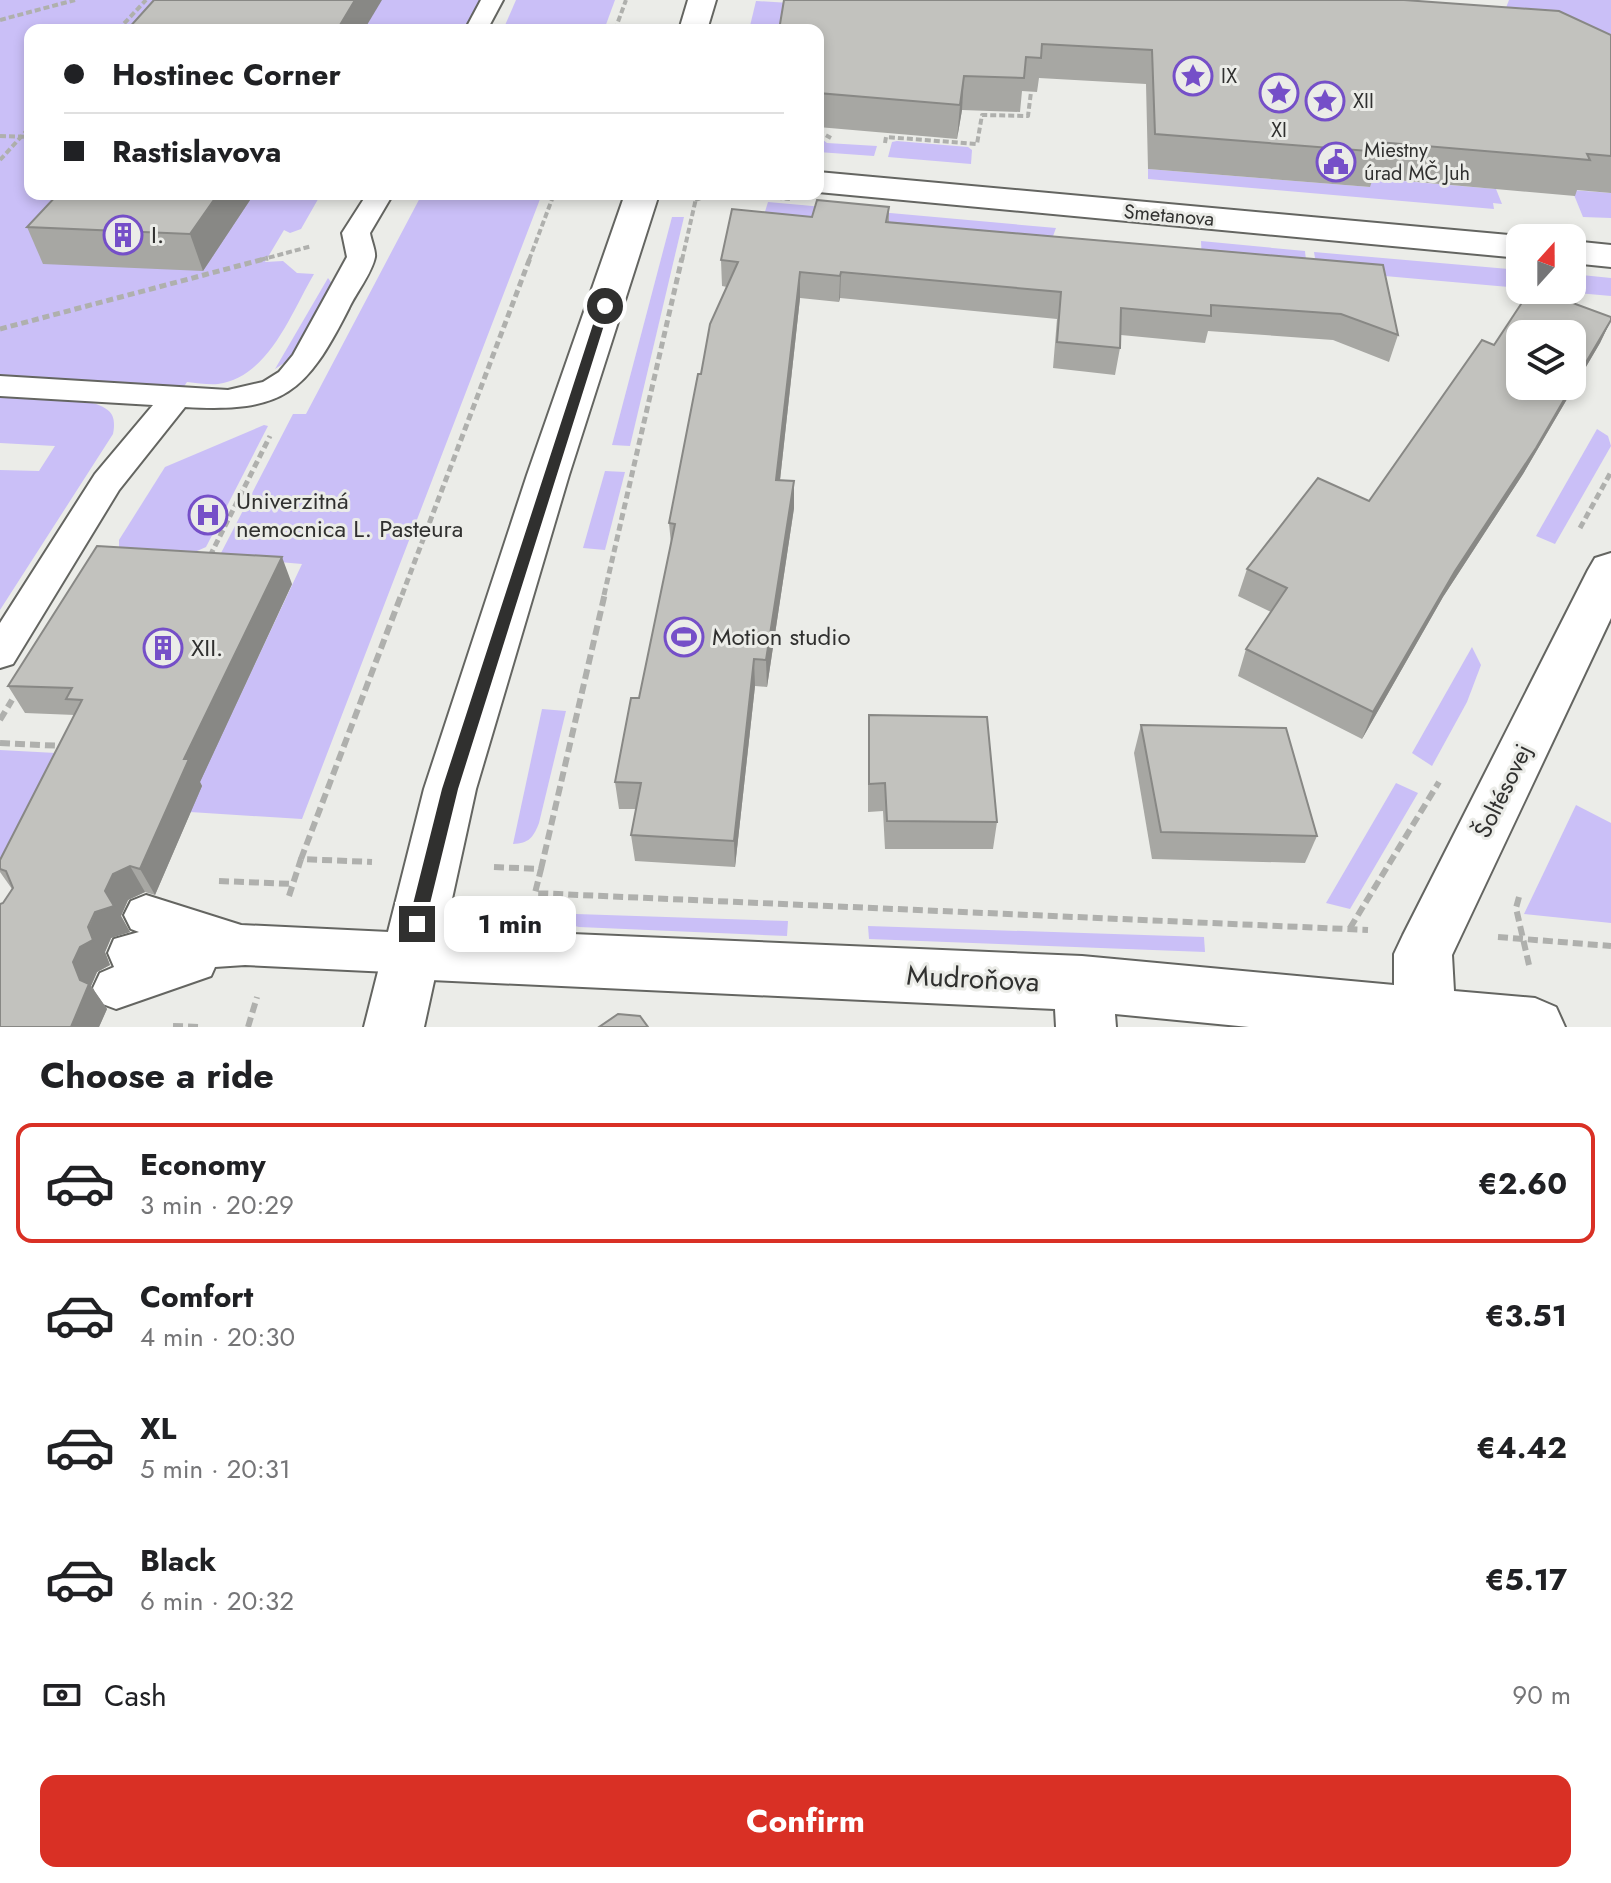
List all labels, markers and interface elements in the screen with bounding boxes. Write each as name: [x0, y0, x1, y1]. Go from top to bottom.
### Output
text: Hostinec Corner: [112, 53, 341, 96]
place icon: IX: [1172, 55, 1214, 97]
place label: IX: [1221, 62, 1237, 91]
place icon: XI: [1258, 72, 1300, 114]
place icon: XII: [1304, 80, 1346, 122]
place label: XII: [1353, 87, 1374, 116]
place label: XI: [1271, 116, 1287, 145]
text: Rastislavova: [112, 130, 281, 173]
place label: Miestny úrad MČ Juh: [1364, 136, 1470, 188]
public building icon: Miestny úrad MČ Juh: [1315, 141, 1357, 183]
street label: Smetanova: [1122, 197, 1215, 234]
building icon: I.: [102, 214, 144, 256]
place label: I.: [151, 217, 164, 252]
north arrow: [1506, 224, 1586, 304]
map controls: [1506, 224, 1586, 400]
route start: [587, 288, 623, 324]
button: layers: [1506, 320, 1586, 400]
place label: Univerzitná nemocnica L. Pasteura: [236, 483, 463, 546]
hospital icon: Univerzitná nemocnica L. Pasteura: [187, 494, 229, 536]
sports icon: Motion studio: [663, 616, 705, 658]
place label: Motion studio: [712, 619, 851, 654]
building icon: XII.: [142, 627, 184, 669]
place label: XII.: [191, 630, 223, 665]
street label: Šoltésovej: [1465, 738, 1540, 844]
callout: 1 min: [445, 896, 577, 952]
text: 1 min: [478, 905, 542, 943]
route end: [399, 906, 435, 942]
street label: Mudroňova: [905, 955, 1041, 1002]
text: Choose a ride: [40, 1049, 274, 1101]
text: Economy: [140, 1143, 266, 1186]
icon: car: [44, 1147, 116, 1219]
text: €2.60: [1478, 1162, 1567, 1205]
text: 3 min · 20:29: [140, 1186, 294, 1224]
text: Comfort: [140, 1275, 253, 1318]
icon: car: [44, 1279, 116, 1351]
text: €3.51: [1485, 1294, 1567, 1337]
text: 4 min · 20:30: [140, 1318, 295, 1356]
text: XL: [140, 1407, 176, 1450]
icon: car: [44, 1411, 116, 1483]
text: €4.42: [1476, 1426, 1567, 1469]
text: 5 min · 20:31: [140, 1450, 291, 1488]
text: Black: [140, 1539, 216, 1582]
icon: car: [44, 1543, 116, 1615]
text: €5.17: [1485, 1558, 1567, 1601]
text: 6 min · 20:32: [140, 1582, 294, 1620]
icon: cash: [40, 1673, 84, 1717]
text: Cash: [104, 1674, 167, 1717]
text: 90 m: [1512, 1676, 1571, 1714]
button: Confirm: [40, 1775, 1571, 1867]

